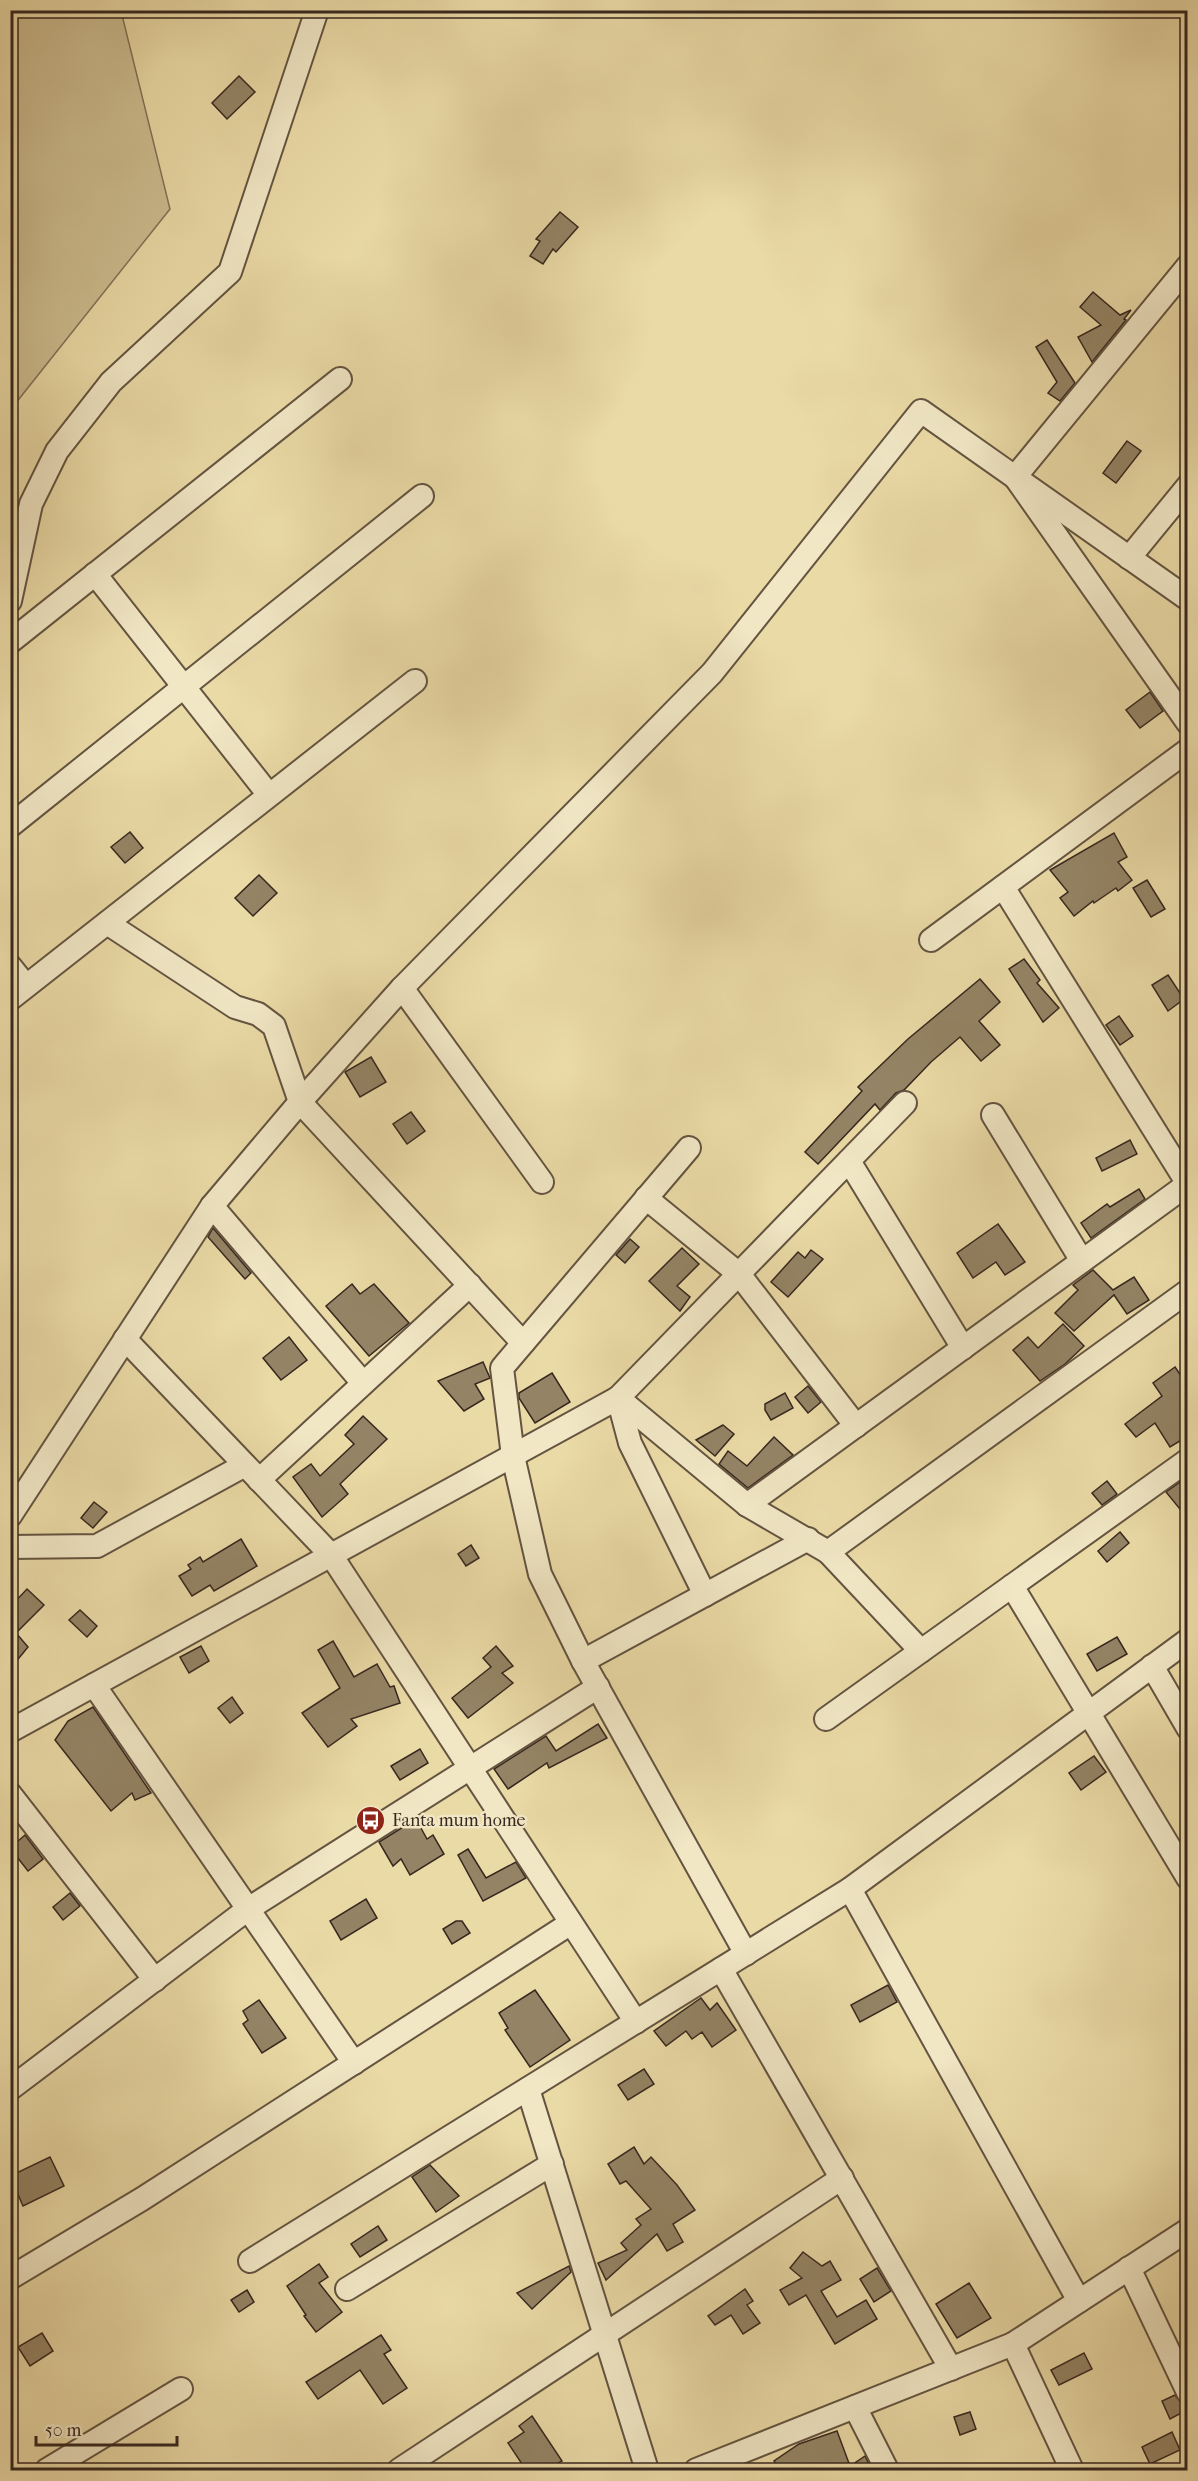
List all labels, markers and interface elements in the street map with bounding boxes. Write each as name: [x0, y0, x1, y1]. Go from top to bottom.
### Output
bus stop icon: Fanta mum home: [355, 1804, 387, 1836]
place label: Fanta mum home: [392, 1810, 526, 1831]
scale bar: [36, 2409, 177, 2447]
text: 50 m: [45, 2420, 82, 2441]

